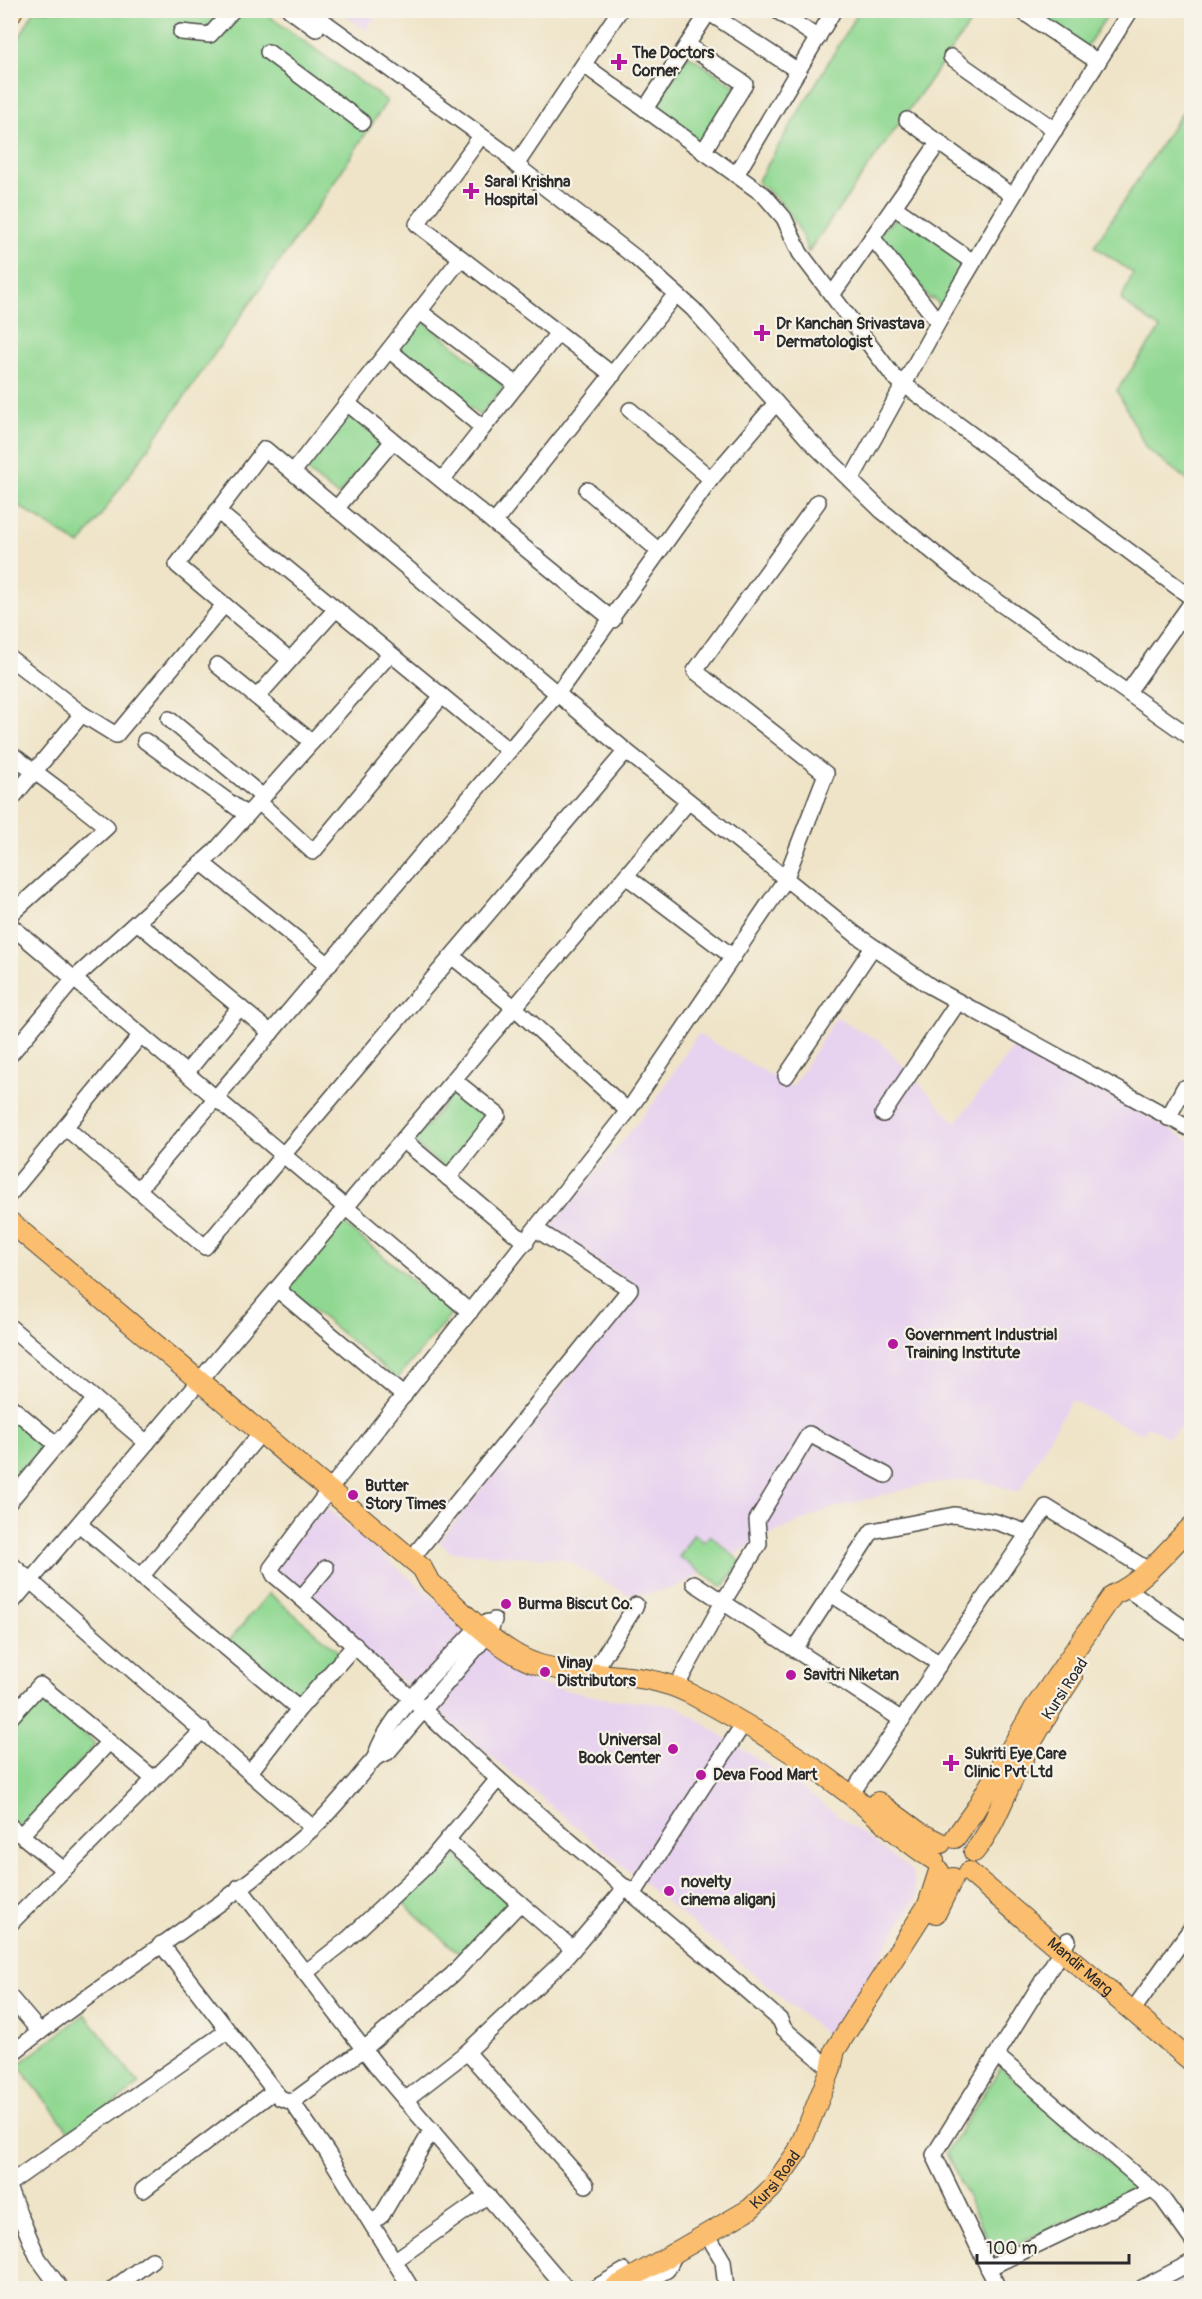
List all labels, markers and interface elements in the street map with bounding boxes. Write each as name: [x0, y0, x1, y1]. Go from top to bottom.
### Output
place label: The Doctors Corner: [631, 43, 715, 81]
marker: The Doctors Corner: [610, 53, 628, 71]
place label: Saral Krishna Hospital: [484, 172, 571, 210]
marker: Saral Krishna Hospital: [462, 182, 480, 200]
place label: Dr Kanchan Srivastava Dermatologist: [776, 314, 925, 352]
marker: Dr Kanchan Srivastava Dermatologist: [753, 324, 771, 342]
place label: Government Industrial Training Institute: [904, 1325, 1058, 1363]
marker: Government Industrial Training Institute: [886, 1337, 900, 1351]
place label: Butter Story Times: [365, 1476, 447, 1514]
marker: Butter Story Times: [346, 1488, 360, 1502]
place label: Burma Biscut Co.: [518, 1594, 633, 1614]
marker: Burma Biscut Co.: [499, 1597, 513, 1611]
place label: Vinay Distributors: [557, 1653, 637, 1691]
street label: Kursi Road: [1038, 1654, 1092, 1724]
marker: Vinay Distributors: [538, 1665, 552, 1679]
place label: Savitri Niketan: [803, 1665, 899, 1685]
marker: Savitri Niketan: [784, 1668, 798, 1682]
place label: Universal Book Center: [578, 1730, 661, 1768]
marker: Universal Book Center: [666, 1742, 680, 1756]
place label: Sukriti Eye Care Clinic Pvt Ltd: [964, 1744, 1067, 1782]
marker: Sukriti Eye Care Clinic Pvt Ltd: [942, 1754, 960, 1772]
place label: Deva Food Mart: [713, 1765, 818, 1785]
marker: Deva Food Mart: [694, 1768, 708, 1782]
place label: novelty cinema aliganj: [680, 1872, 776, 1910]
marker: novelty cinema aliganj: [662, 1884, 676, 1898]
street label: Mandir Marg: [1043, 1933, 1117, 2000]
street label: Kursi Road: [746, 2147, 805, 2214]
scale bar: [977, 2227, 1128, 2265]
text: 100 m: [986, 2237, 1038, 2260]

